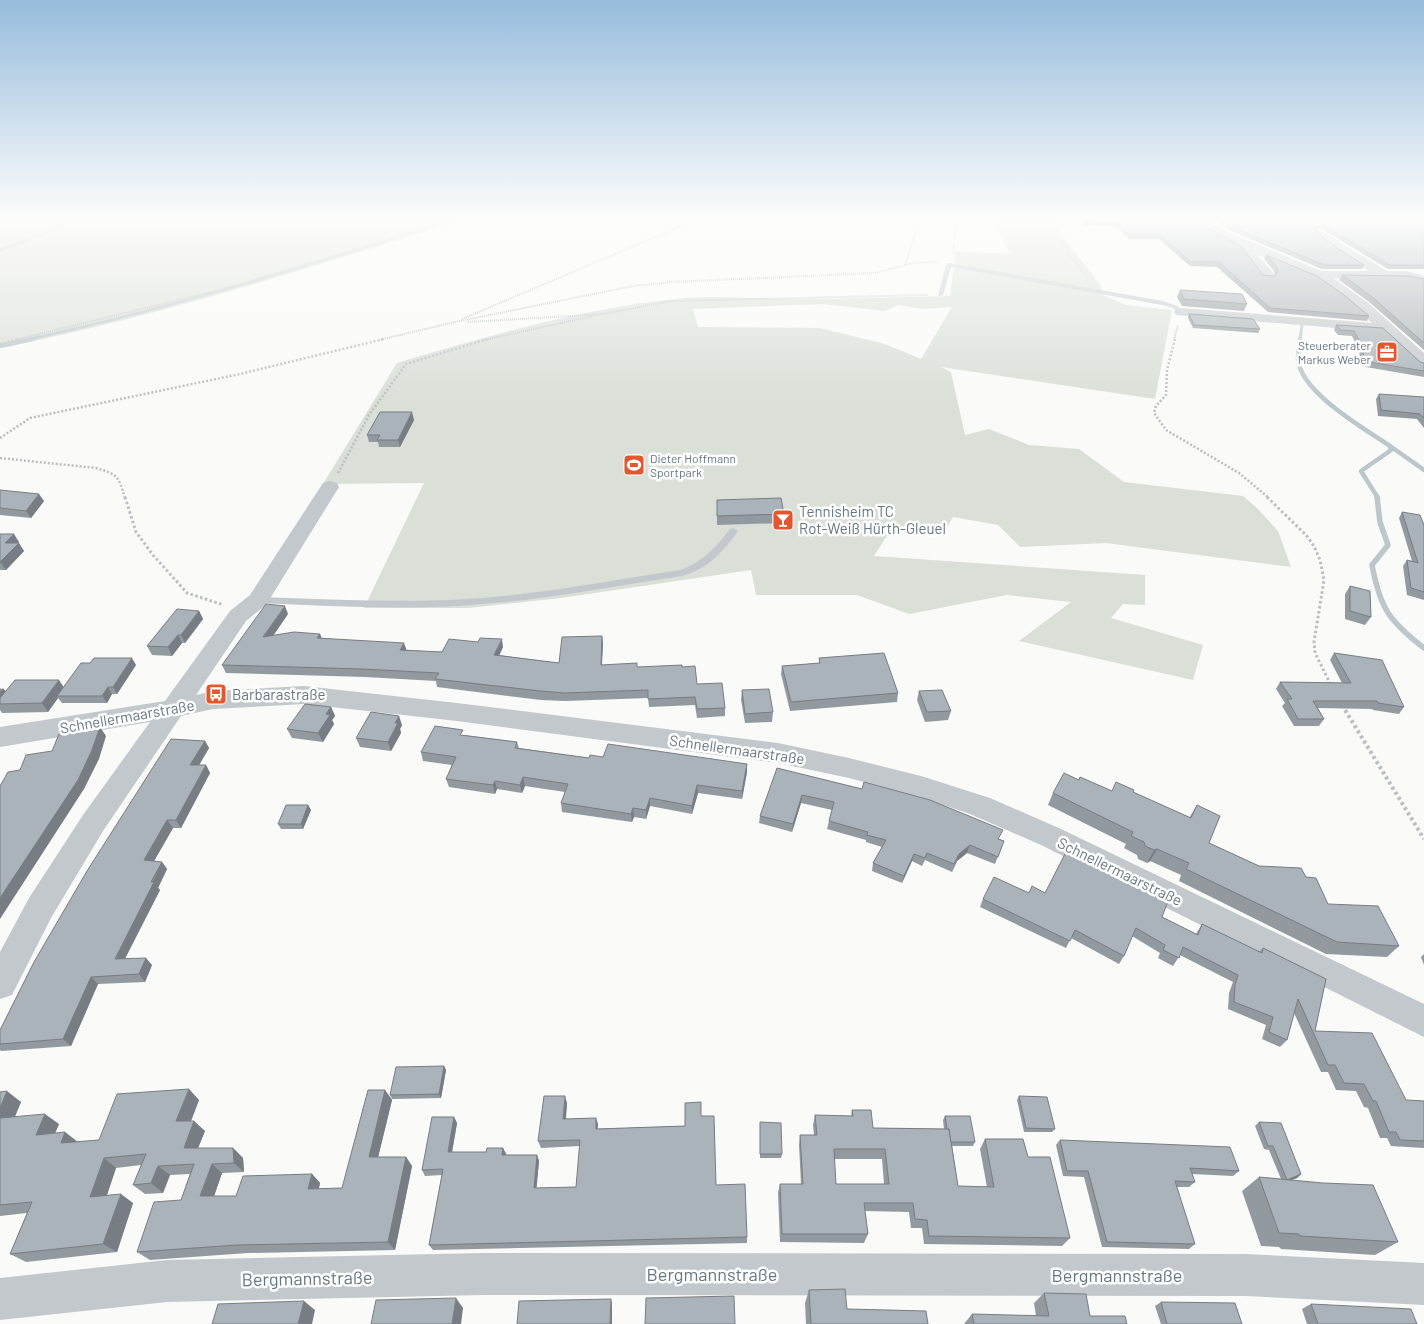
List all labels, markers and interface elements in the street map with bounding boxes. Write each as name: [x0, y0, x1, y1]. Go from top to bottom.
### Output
place label: Steuerberater Markus Weber: [1298, 338, 1372, 366]
office icon: Steuerberater Markus Weber: [1375, 340, 1399, 364]
place label: Dieter Hoffmann Sportpark: [650, 451, 736, 479]
sports icon: Dieter Hoffmann Sportpark: [622, 453, 646, 477]
place label: Tennisheim TC Rot-Weiß Hürth-Gleuel: [799, 502, 946, 537]
bar icon: Tennisheim TC Rot-Weiß Hürth-Gleuel: [771, 508, 795, 532]
bus stop icon: Barbarastraße: [204, 682, 228, 706]
place label: Barbarastraße: [232, 685, 326, 703]
street label: Schnellermaarstraße: [58, 695, 196, 737]
street label: Schnellermaarstraße: [668, 731, 806, 767]
street label: Schnellermaarstraße: [1055, 833, 1185, 909]
street label: Bergmannstraße: [647, 1263, 777, 1285]
street label: Bergmannstraße: [1052, 1264, 1182, 1286]
street label: Bergmannstraße: [241, 1266, 373, 1290]

